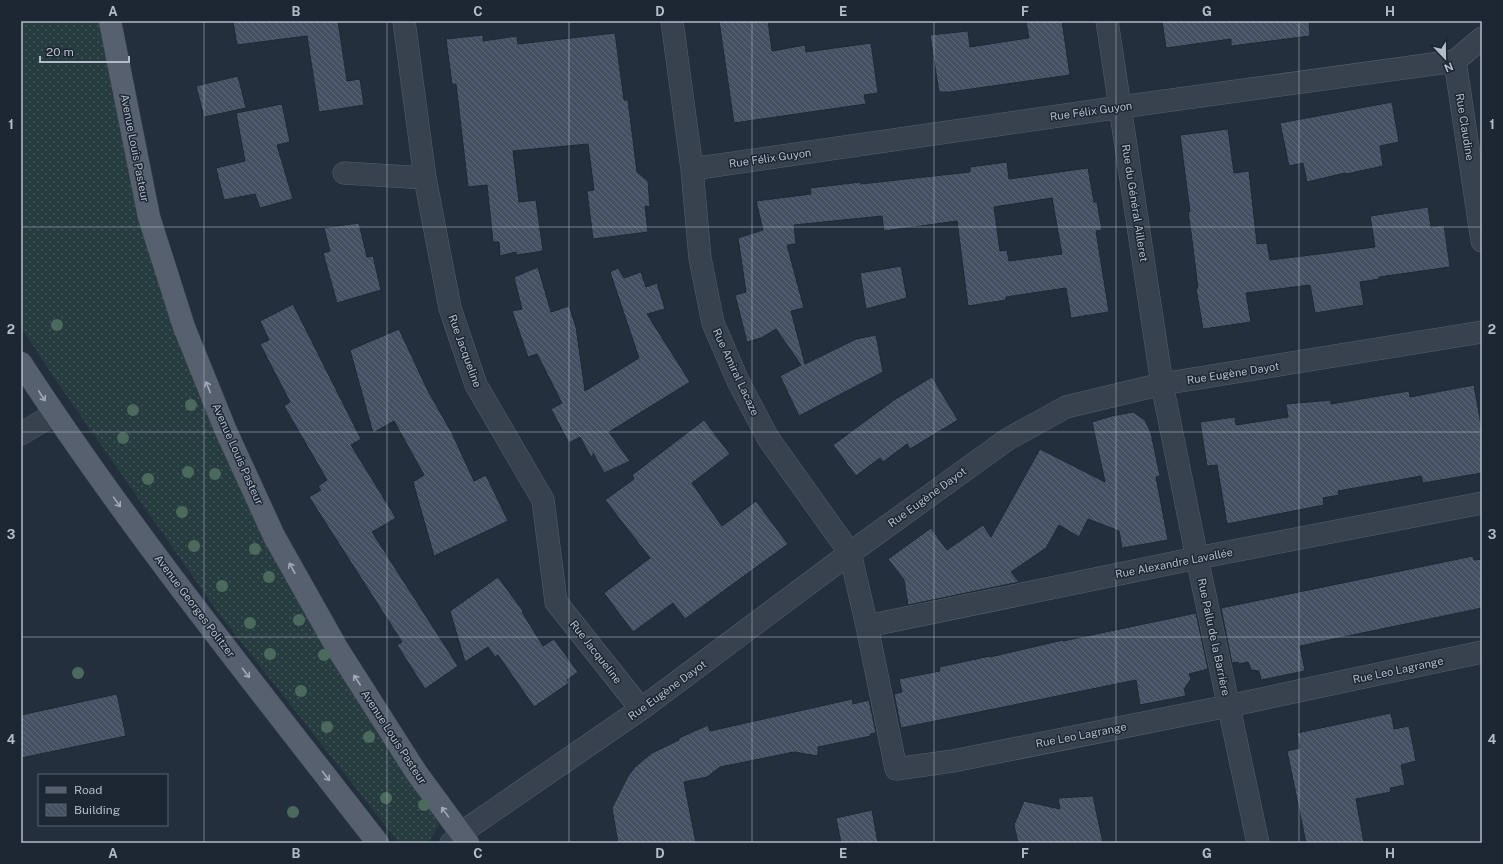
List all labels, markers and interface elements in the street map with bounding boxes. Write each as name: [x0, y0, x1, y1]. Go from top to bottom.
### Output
text: A: [108, 4, 118, 19]
text: B: [292, 4, 301, 19]
text: C: [473, 4, 483, 19]
text: D: [655, 4, 665, 19]
text: E: [839, 4, 847, 19]
text: F: [1021, 4, 1029, 19]
text: G: [1202, 4, 1212, 19]
text: H: [1385, 4, 1395, 19]
scale bar: [40, 38, 129, 64]
north arrow: [1425, 38, 1465, 78]
text: 20 m: [46, 45, 74, 59]
text: N: [1443, 60, 1455, 74]
street label: Avenue Louis Pasteur: [119, 93, 151, 203]
street label: Rue Claudine: [1454, 93, 1476, 161]
street label: Rue Félix Guyon: [1049, 99, 1133, 123]
text: 1: [8, 117, 14, 132]
text: 1: [1489, 117, 1495, 132]
street label: Rue du Général Ailleret: [1120, 143, 1150, 263]
street label: Rue Félix Guyon: [728, 146, 812, 170]
street label: Rue Jacqueline: [446, 313, 484, 389]
text: 2: [7, 322, 15, 337]
text: 2: [1488, 322, 1496, 337]
street label: Rue Amiral Lacaze: [711, 327, 761, 417]
street label: Rue Eugène Dayot: [1186, 360, 1280, 386]
one-way arrow: [204, 381, 212, 393]
one-way arrow: [38, 390, 46, 401]
street label: Avenue Louis Pasteur: [210, 402, 266, 506]
street label: Rue Eugène Dayot: [886, 465, 968, 529]
one-way arrow: [113, 496, 121, 507]
text: 3: [7, 527, 16, 542]
text: 3: [1488, 527, 1497, 542]
street label: Rue Alexandre Lavallée: [1114, 546, 1234, 580]
street label: Avenue Georges Politzer: [153, 552, 237, 660]
one-way arrow: [288, 562, 295, 574]
street label: Rue Pallu de la Barrière: [1196, 577, 1232, 697]
street label: Rue Jacqueline: [568, 618, 624, 686]
street label: Rue Leo Lagrange: [1352, 655, 1444, 685]
street label: Rue Eugène Dayot: [626, 658, 708, 722]
one-way arrow: [241, 668, 250, 679]
one-way arrow: [353, 675, 362, 686]
street label: Avenue Louis Pasteur: [359, 688, 429, 786]
street label: Rue Leo Lagrange: [1035, 720, 1127, 750]
text: 4: [7, 732, 16, 747]
text: 4: [1488, 732, 1497, 747]
one-way arrow: [321, 770, 330, 781]
legend: [38, 774, 168, 826]
text: Road: [74, 783, 102, 797]
text: Building: [74, 803, 120, 817]
one-way arrow: [441, 807, 449, 818]
text: A: [108, 846, 118, 861]
text: B: [292, 846, 301, 861]
text: C: [473, 846, 483, 861]
text: D: [655, 846, 665, 861]
text: E: [839, 846, 847, 861]
text: F: [1021, 846, 1029, 861]
text: G: [1202, 846, 1212, 861]
text: H: [1385, 846, 1395, 861]

